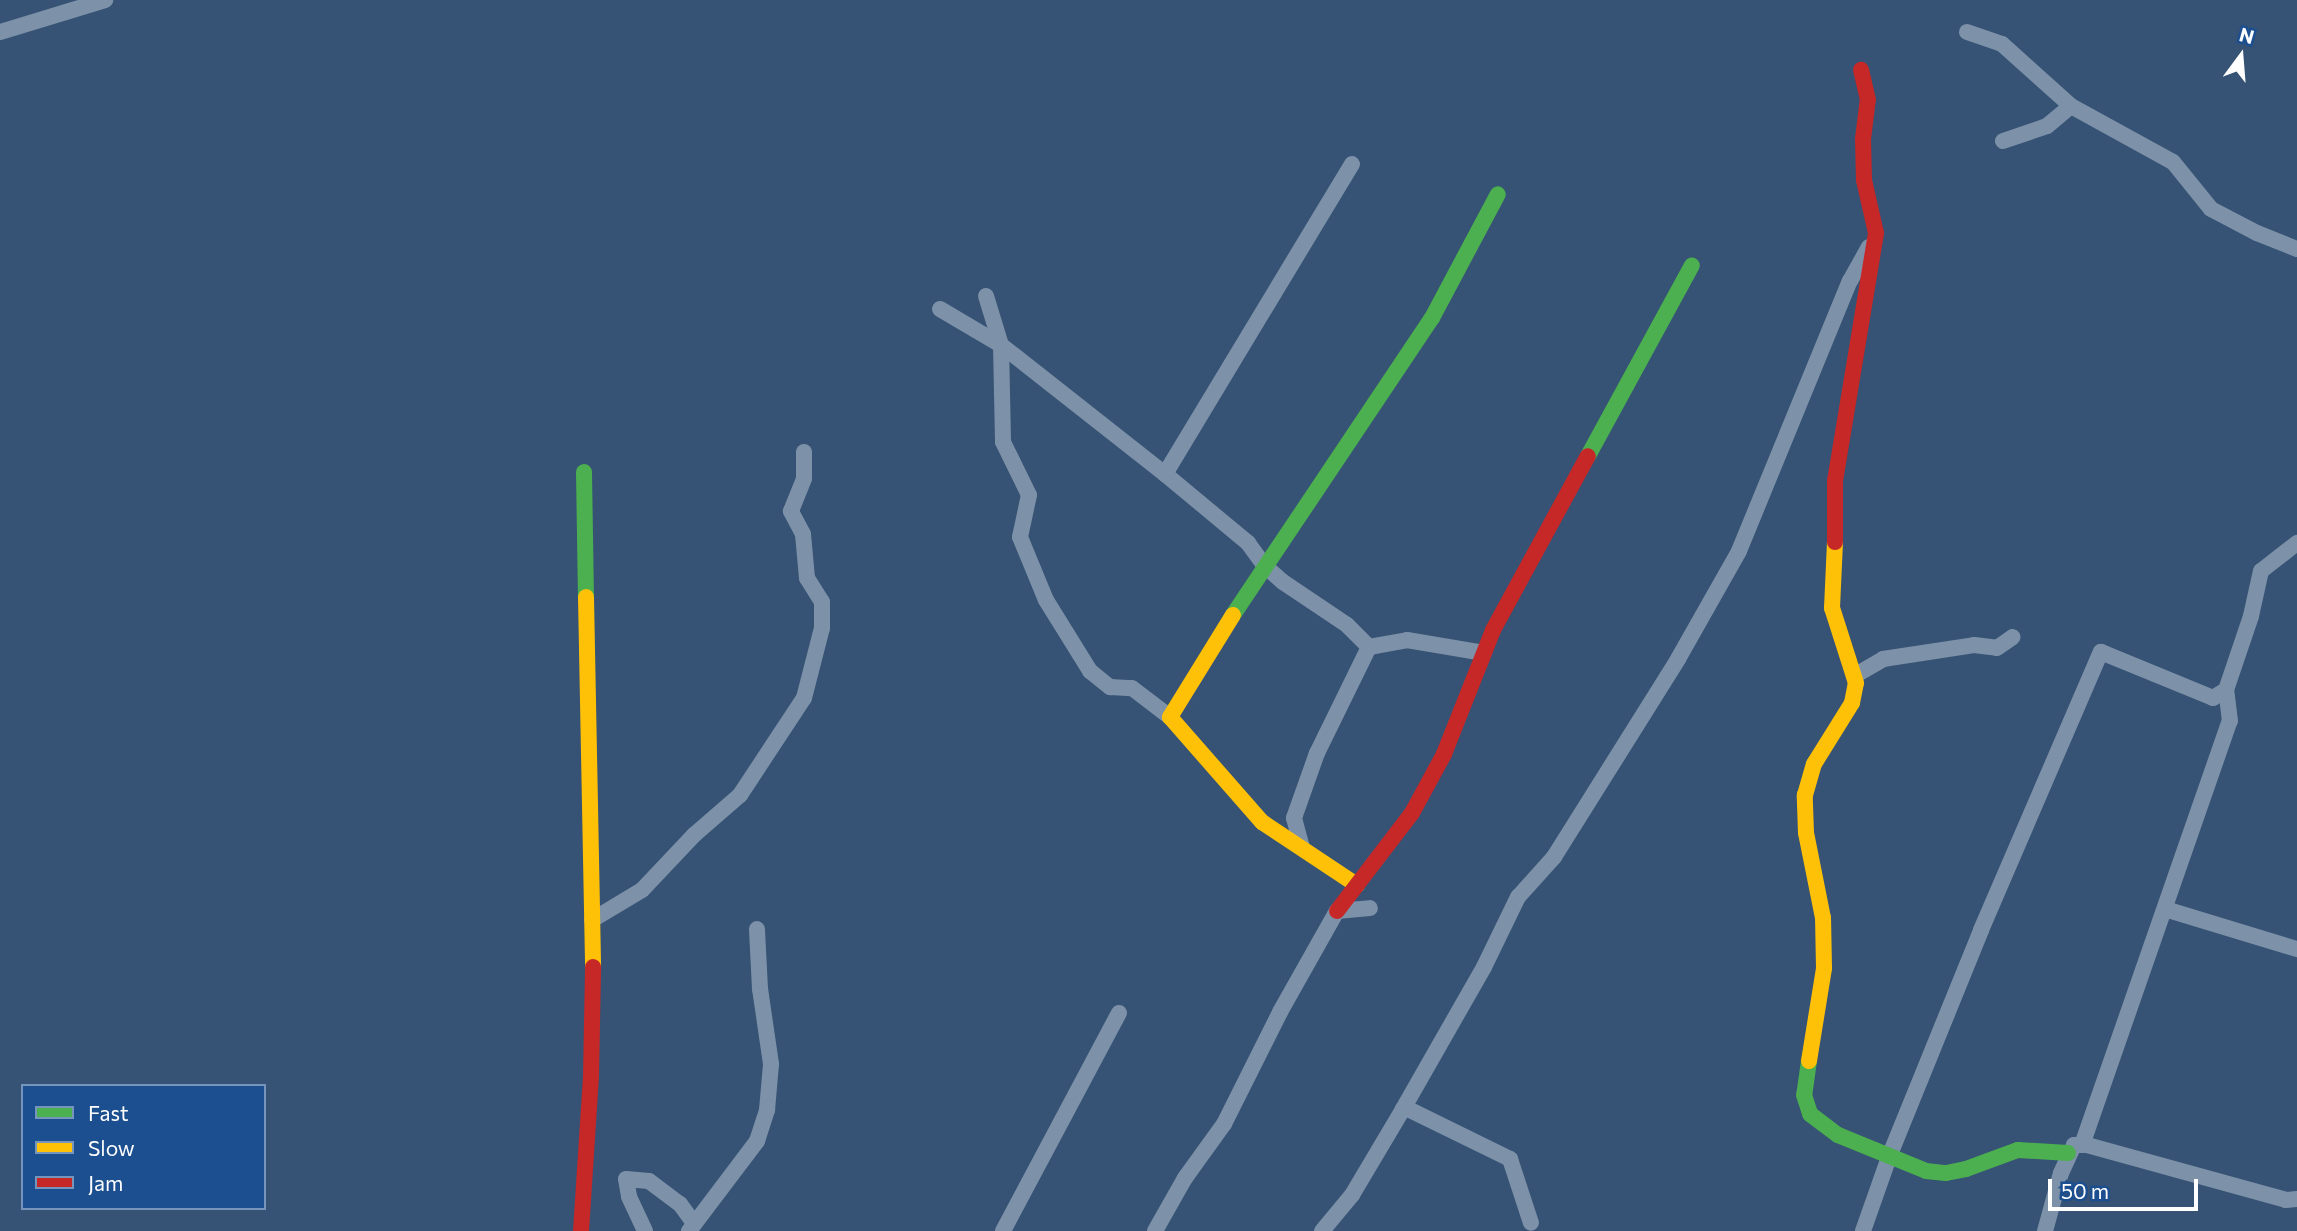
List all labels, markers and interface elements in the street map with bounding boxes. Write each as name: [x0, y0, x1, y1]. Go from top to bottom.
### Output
north arrow: [2206, 21, 2276, 91]
text: N: [2237, 22, 2257, 48]
legend: [21, 1084, 266, 1210]
text: Fast: [88, 1100, 129, 1125]
text: Slow: [88, 1135, 135, 1160]
scale bar: [2052, 1164, 2202, 1208]
text: Jam: [88, 1170, 123, 1195]
text: 50 m: [2061, 1178, 2109, 1203]

